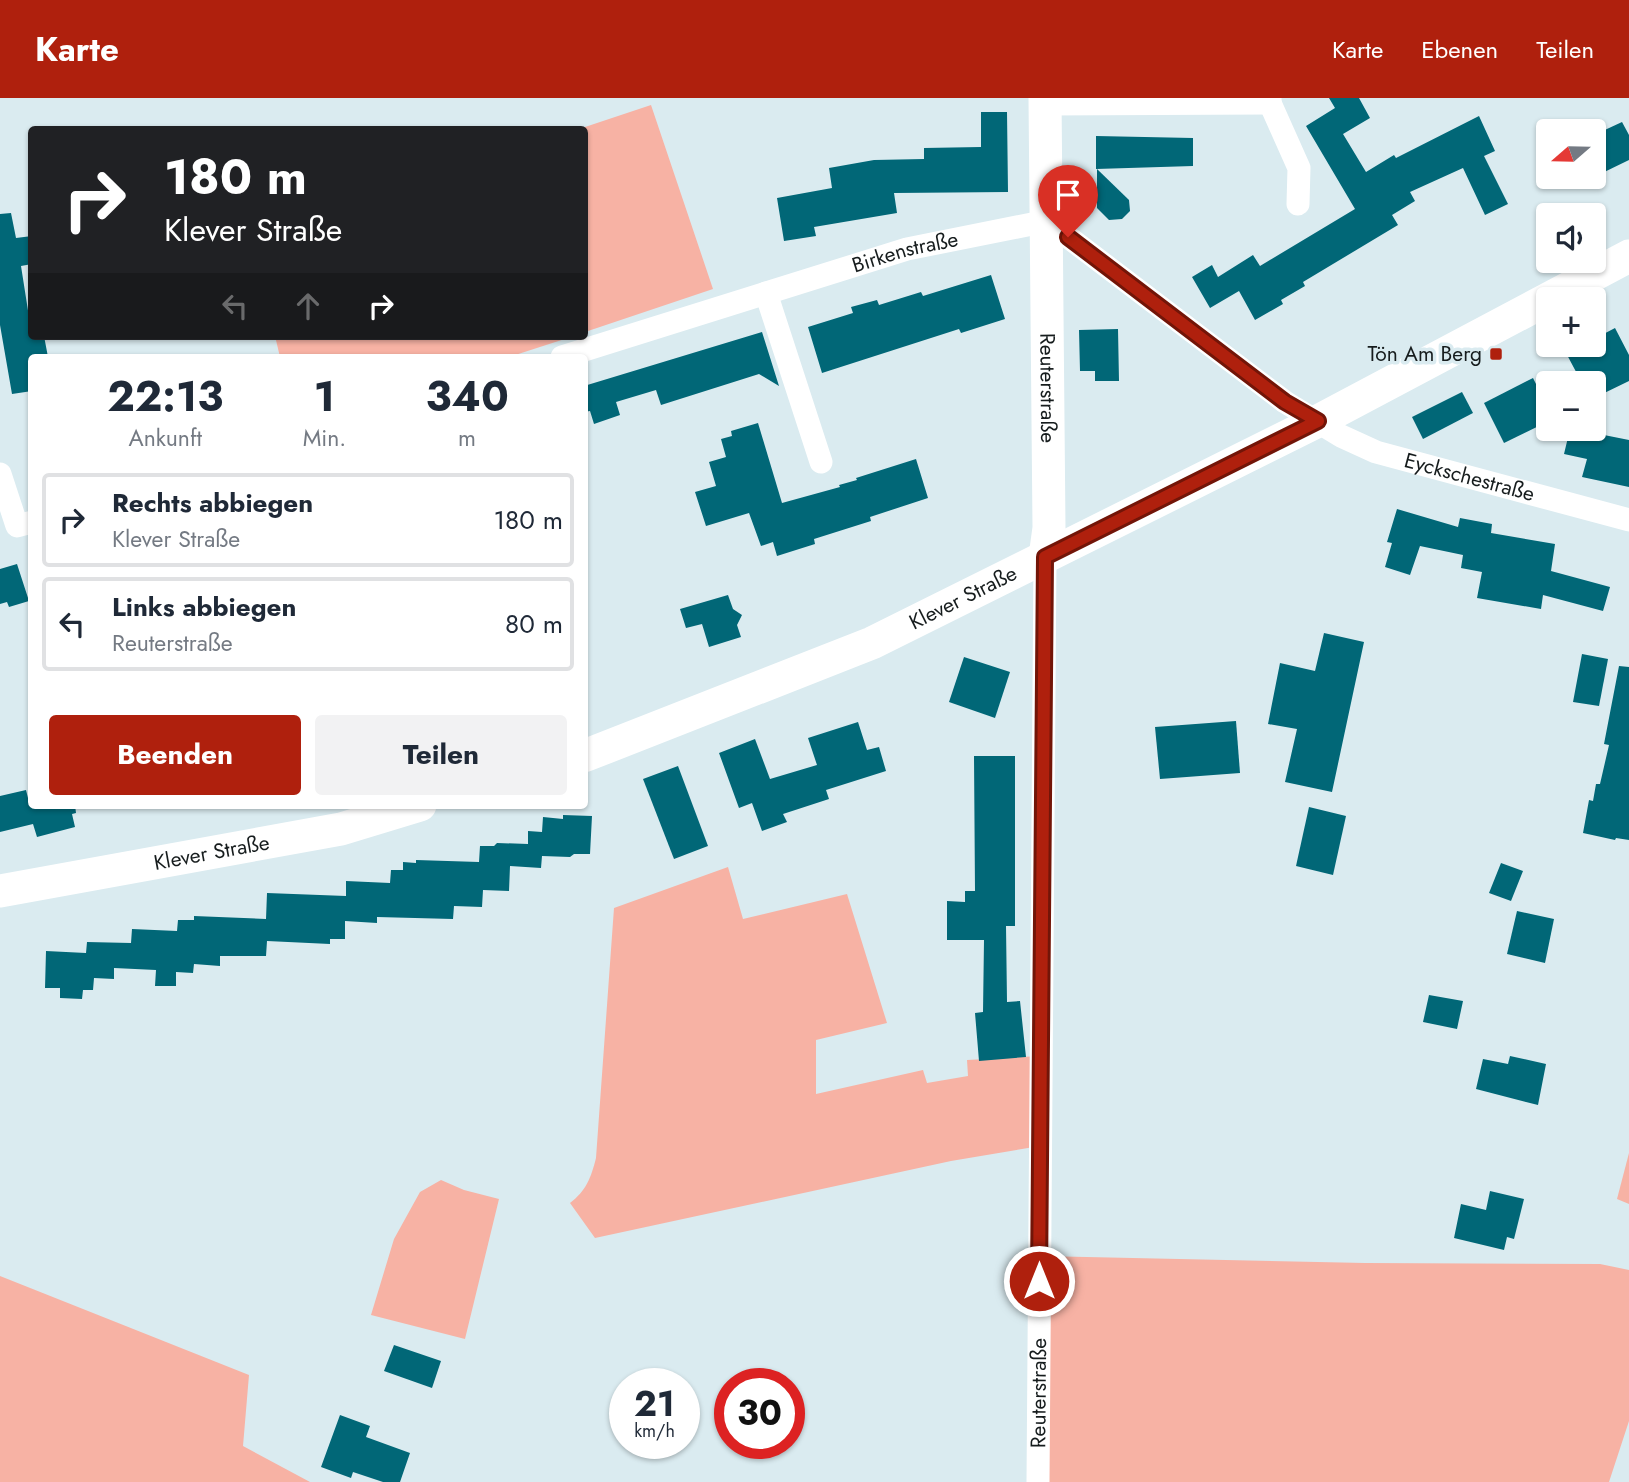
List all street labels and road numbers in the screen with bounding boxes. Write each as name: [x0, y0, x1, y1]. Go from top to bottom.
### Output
street label: Birkenstraße: [848, 224, 961, 280]
street label: Reuterstraße: [1032, 333, 1063, 443]
street label: Eyckschestraße: [1401, 445, 1538, 509]
street label: Klever Straße: [904, 558, 1022, 637]
street label: Klever Straße: [151, 827, 272, 878]
street label: Reuterstraße: [1023, 1338, 1054, 1448]

